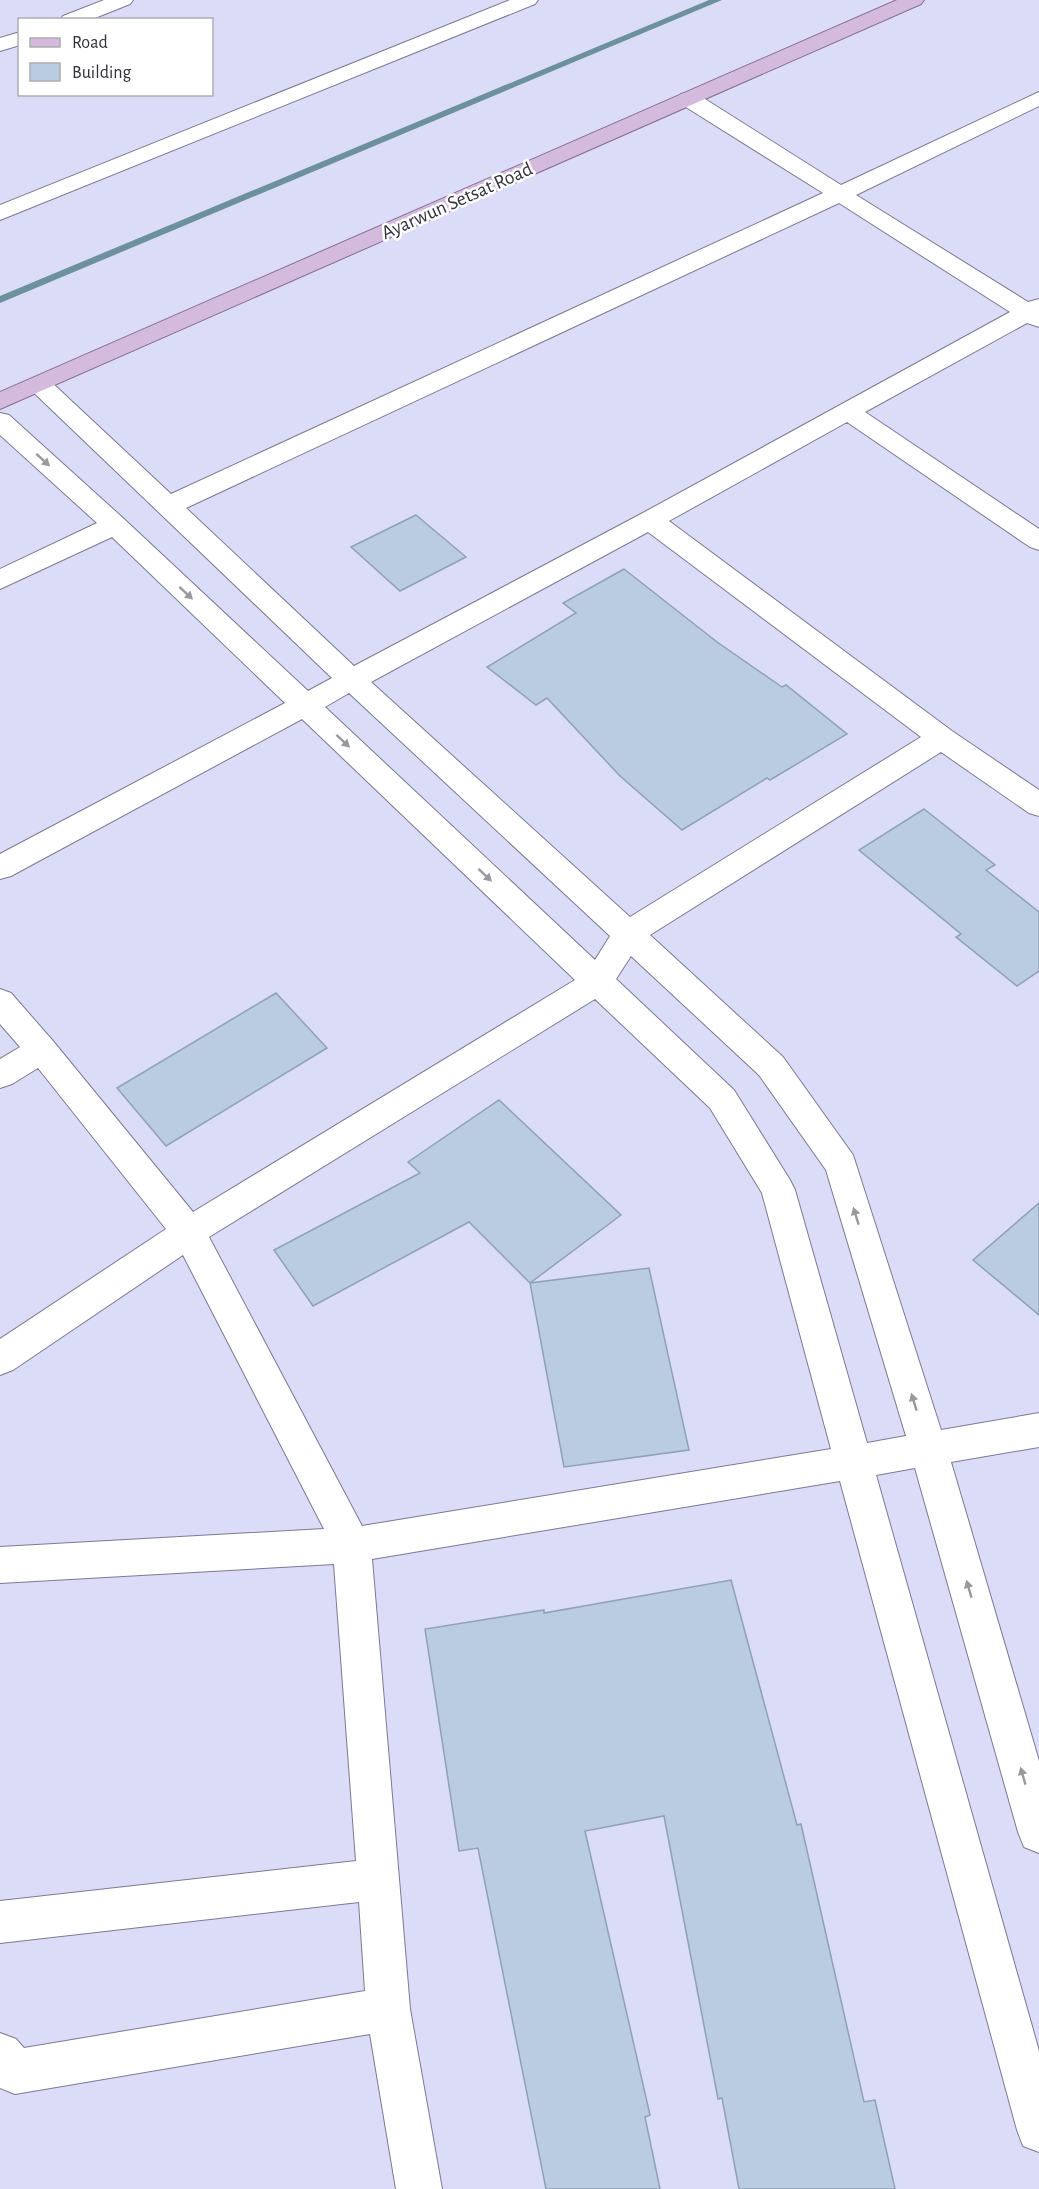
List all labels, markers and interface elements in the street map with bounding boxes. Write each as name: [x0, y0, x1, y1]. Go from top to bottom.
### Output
legend: [18, 18, 213, 96]
text: Road: [72, 34, 108, 52]
text: Building: [72, 64, 132, 82]
street label: Ayarwun Setsat Road: [378, 159, 536, 243]
one-way arrow: [35, 453, 50, 466]
one-way arrow: [178, 586, 193, 599]
one-way arrow: [335, 734, 350, 747]
one-way arrow: [477, 868, 491, 882]
one-way arrow: [851, 1206, 860, 1224]
one-way arrow: [908, 1393, 918, 1411]
one-way arrow: [963, 1580, 973, 1598]
one-way arrow: [1018, 1767, 1027, 1785]

